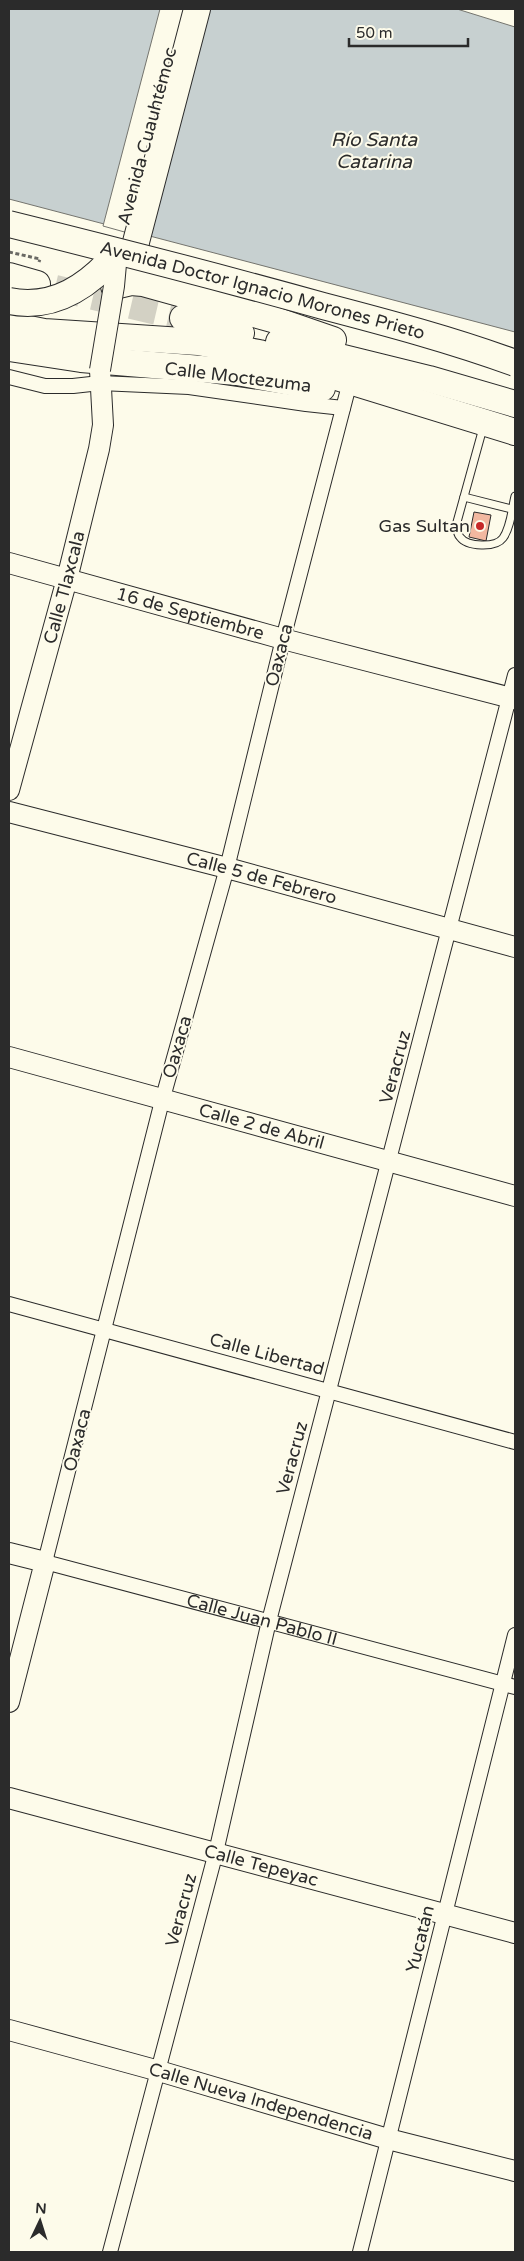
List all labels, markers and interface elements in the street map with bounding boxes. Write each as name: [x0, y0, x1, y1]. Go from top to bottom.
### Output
scale bar: [349, 15, 468, 47]
text: 50 m: [356, 24, 393, 42]
street label: Avenida Cuauhtémoc: [113, 45, 181, 227]
water label: Río Santa Catarina: [331, 129, 419, 173]
street label: Avenida Doctor Ignacio Morones Prieto: [98, 236, 428, 344]
street label: Calle Moctezuma: [163, 357, 313, 397]
place label: Gas Sultan: [379, 515, 470, 537]
marker: Gas Sultan: [474, 520, 486, 532]
street label: Calle Tlaxcala: [39, 529, 89, 646]
street label: 16 de Septiembre: [114, 582, 267, 644]
street label: Oaxaca: [261, 621, 297, 689]
street label: Calle 5 de Febrero: [184, 847, 339, 909]
street label: Oaxaca: [158, 1013, 196, 1081]
street label: Veracruz: [375, 1028, 415, 1106]
street label: Calle 2 de Abril: [196, 1099, 327, 1154]
street label: Calle Libertad: [207, 1328, 327, 1380]
street label: Oaxaca: [59, 1406, 95, 1474]
street label: Veracruz: [272, 1419, 312, 1497]
street label: Calle Juan Pablo II: [184, 1589, 340, 1650]
street label: Calle Tepeyac: [202, 1840, 321, 1891]
street label: Veracruz: [161, 1871, 201, 1949]
street label: Yucatán: [401, 1903, 439, 1975]
street label: Calle Nueva Independencia: [147, 2058, 376, 2145]
north arrow: [15, 2196, 65, 2246]
text: N: [35, 2200, 47, 2217]

